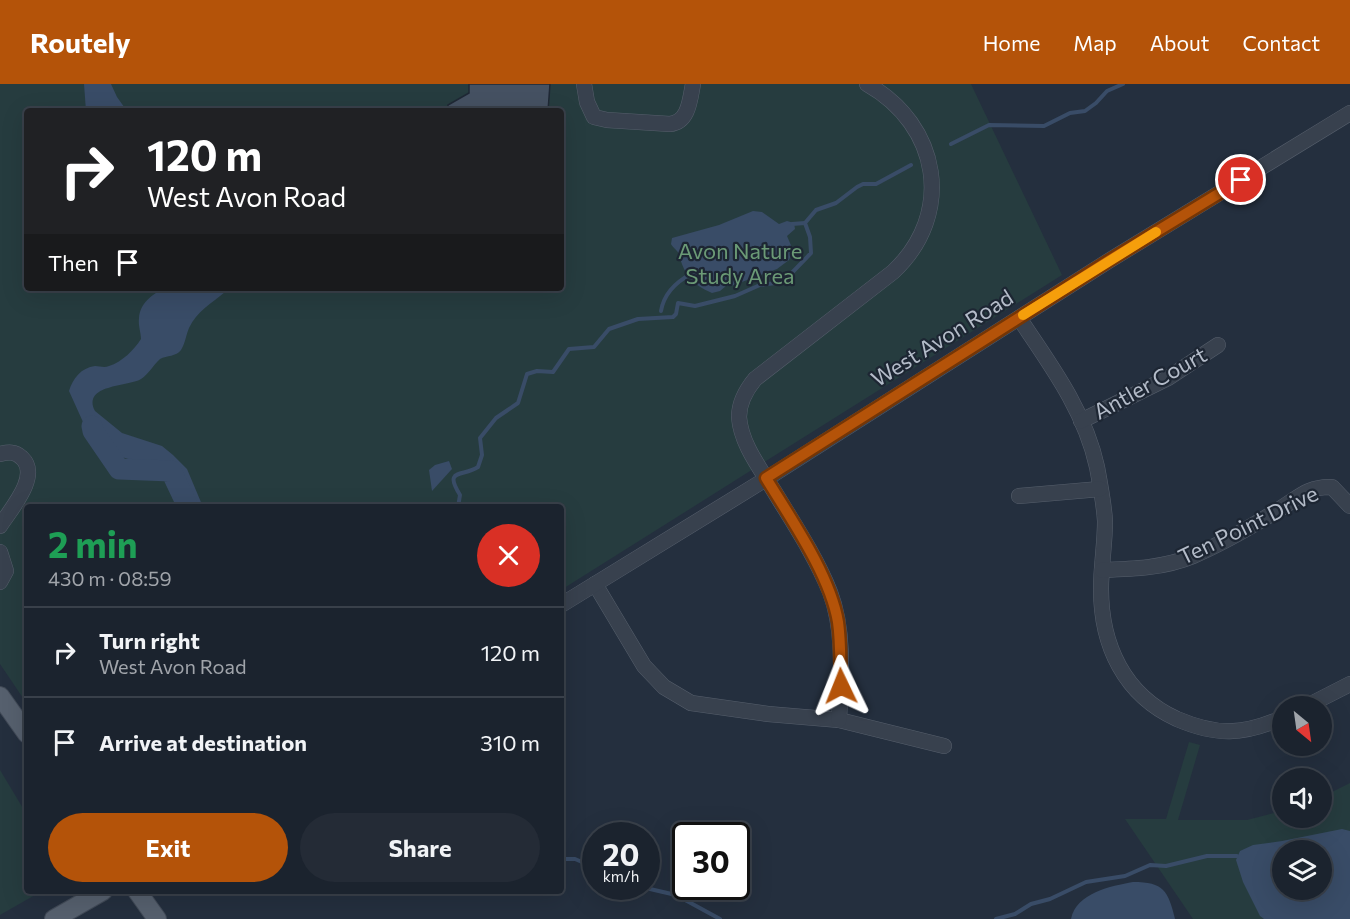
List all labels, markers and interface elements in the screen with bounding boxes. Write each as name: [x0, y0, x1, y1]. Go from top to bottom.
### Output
text: Routely: [30, 25, 131, 59]
text: Home: [983, 30, 1040, 55]
text: Map: [1073, 30, 1117, 55]
text: About: [1150, 30, 1209, 55]
text: Contact: [1242, 30, 1320, 55]
text: 120 m: [147, 128, 262, 180]
icon: right: [48, 132, 126, 210]
pin: [1215, 154, 1266, 205]
icon: arrive: [1224, 163, 1257, 196]
text: West Avon Road: [147, 180, 346, 213]
park label: Avon Nature Study Area: [678, 237, 802, 289]
icon: arrive: [111, 246, 144, 279]
text: Then: [48, 249, 99, 276]
street label: West Avon Road: [866, 283, 1018, 392]
street label: Antler Court: [1088, 340, 1211, 425]
street label: Ten Point Drive: [1174, 479, 1322, 570]
text: 2 min: [48, 521, 138, 565]
button: close: [477, 524, 540, 587]
text: 430 m · 08:59: [48, 566, 172, 590]
text: Turn right: [99, 627, 200, 654]
icon: right: [48, 636, 81, 669]
text: 120 m: [481, 639, 540, 666]
text: West Avon Road: [99, 654, 247, 678]
position arrow: [809, 654, 873, 718]
north arrow: [1272, 696, 1332, 756]
map controls: [1272, 696, 1332, 900]
icon: arrive: [48, 726, 81, 759]
text: Arrive at destination: [99, 729, 307, 756]
text: 310 m: [480, 729, 540, 756]
button: sound: [1272, 768, 1332, 828]
button: Exit: [48, 813, 288, 882]
button: Share: [300, 813, 540, 882]
speed limit sign: 30: [672, 822, 750, 900]
text: 20: [603, 835, 639, 872]
button: layers: [1272, 840, 1332, 900]
text: km/h: [603, 867, 639, 885]

